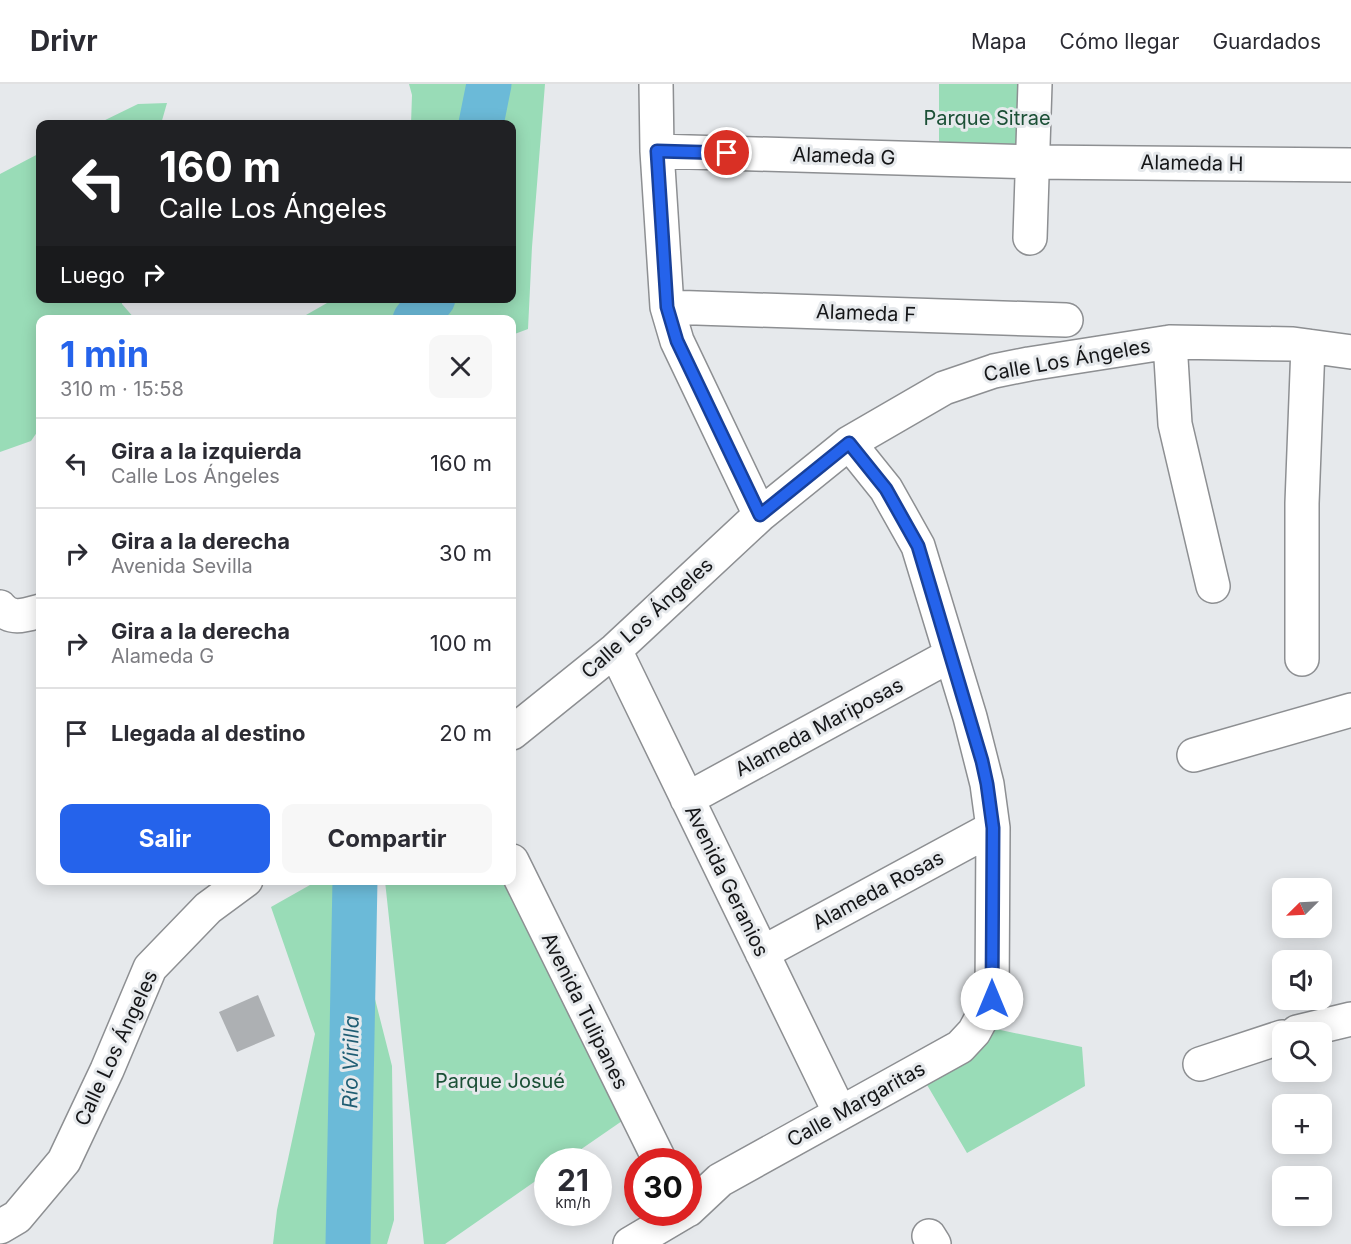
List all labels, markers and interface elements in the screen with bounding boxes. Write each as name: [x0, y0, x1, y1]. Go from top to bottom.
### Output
text: Drivr: [30, 24, 98, 58]
text: Mapa: [971, 29, 1027, 54]
text: Cómo llegar: [1060, 29, 1179, 54]
text: Guardados: [1212, 29, 1321, 54]
park label: Parque Sitrae: [923, 106, 1051, 130]
pin: [701, 127, 752, 178]
icon: arrive: [710, 136, 743, 169]
text: 160 m: [159, 141, 281, 192]
street label: Alameda G: [792, 142, 896, 170]
icon: left: [60, 144, 138, 222]
street label: Alameda H: [1140, 150, 1244, 176]
text: Calle Los Ángeles: [159, 192, 387, 225]
icon: right: [137, 258, 170, 291]
text: Luego: [60, 262, 125, 288]
street label: Alameda F: [816, 299, 916, 327]
text: 1 min: [60, 332, 149, 376]
street label: Calle Los Ángeles: [982, 333, 1152, 386]
button: close: [429, 335, 492, 398]
text: 310 m · 15:58: [60, 377, 184, 401]
text: Gira a la izquierda: [111, 438, 302, 464]
icon: left: [60, 447, 93, 480]
text: 160 m: [430, 450, 492, 476]
text: Calle Los Ángeles: [111, 464, 280, 488]
text: Gira a la derecha: [111, 528, 290, 554]
icon: right: [60, 537, 93, 570]
text: 30 m: [439, 540, 492, 566]
street label: Calle Los Ángeles: [576, 552, 718, 683]
text: Avenida Sevilla: [111, 554, 253, 578]
text: Gira a la derecha: [111, 618, 290, 644]
icon: right: [60, 627, 93, 660]
text: 100 m: [430, 630, 492, 656]
text: Alameda G: [111, 644, 214, 668]
street label: Alameda Mariposas: [731, 673, 907, 781]
icon: arrive: [60, 717, 93, 750]
text: Llegada al destino: [111, 720, 305, 746]
text: 20 m: [439, 720, 492, 746]
street label: Avenida Geranios: [680, 801, 774, 961]
button: Salir: [60, 804, 270, 873]
button: Compartir: [282, 804, 492, 873]
street label: Alameda Rosas: [808, 845, 948, 935]
north arrow: [1272, 878, 1332, 938]
map controls: [1272, 878, 1332, 1226]
street label: Avenida Tulipanes: [537, 929, 633, 1093]
button: sound: [1272, 950, 1332, 1010]
street label: Calle Los Ángeles: [69, 966, 163, 1130]
position arrow: [960, 967, 1024, 1031]
water label: Río Virilla: [337, 1015, 364, 1109]
button: search: [1272, 1022, 1332, 1082]
street label: Calle Margaritas: [783, 1056, 929, 1152]
park label: Parque Josué: [435, 1069, 565, 1093]
button: +: [1272, 1094, 1332, 1154]
speed limit sign: 30: [624, 1148, 702, 1226]
text: 21: [557, 1162, 589, 1198]
button: −: [1272, 1166, 1332, 1226]
text: km/h: [555, 1193, 591, 1212]

